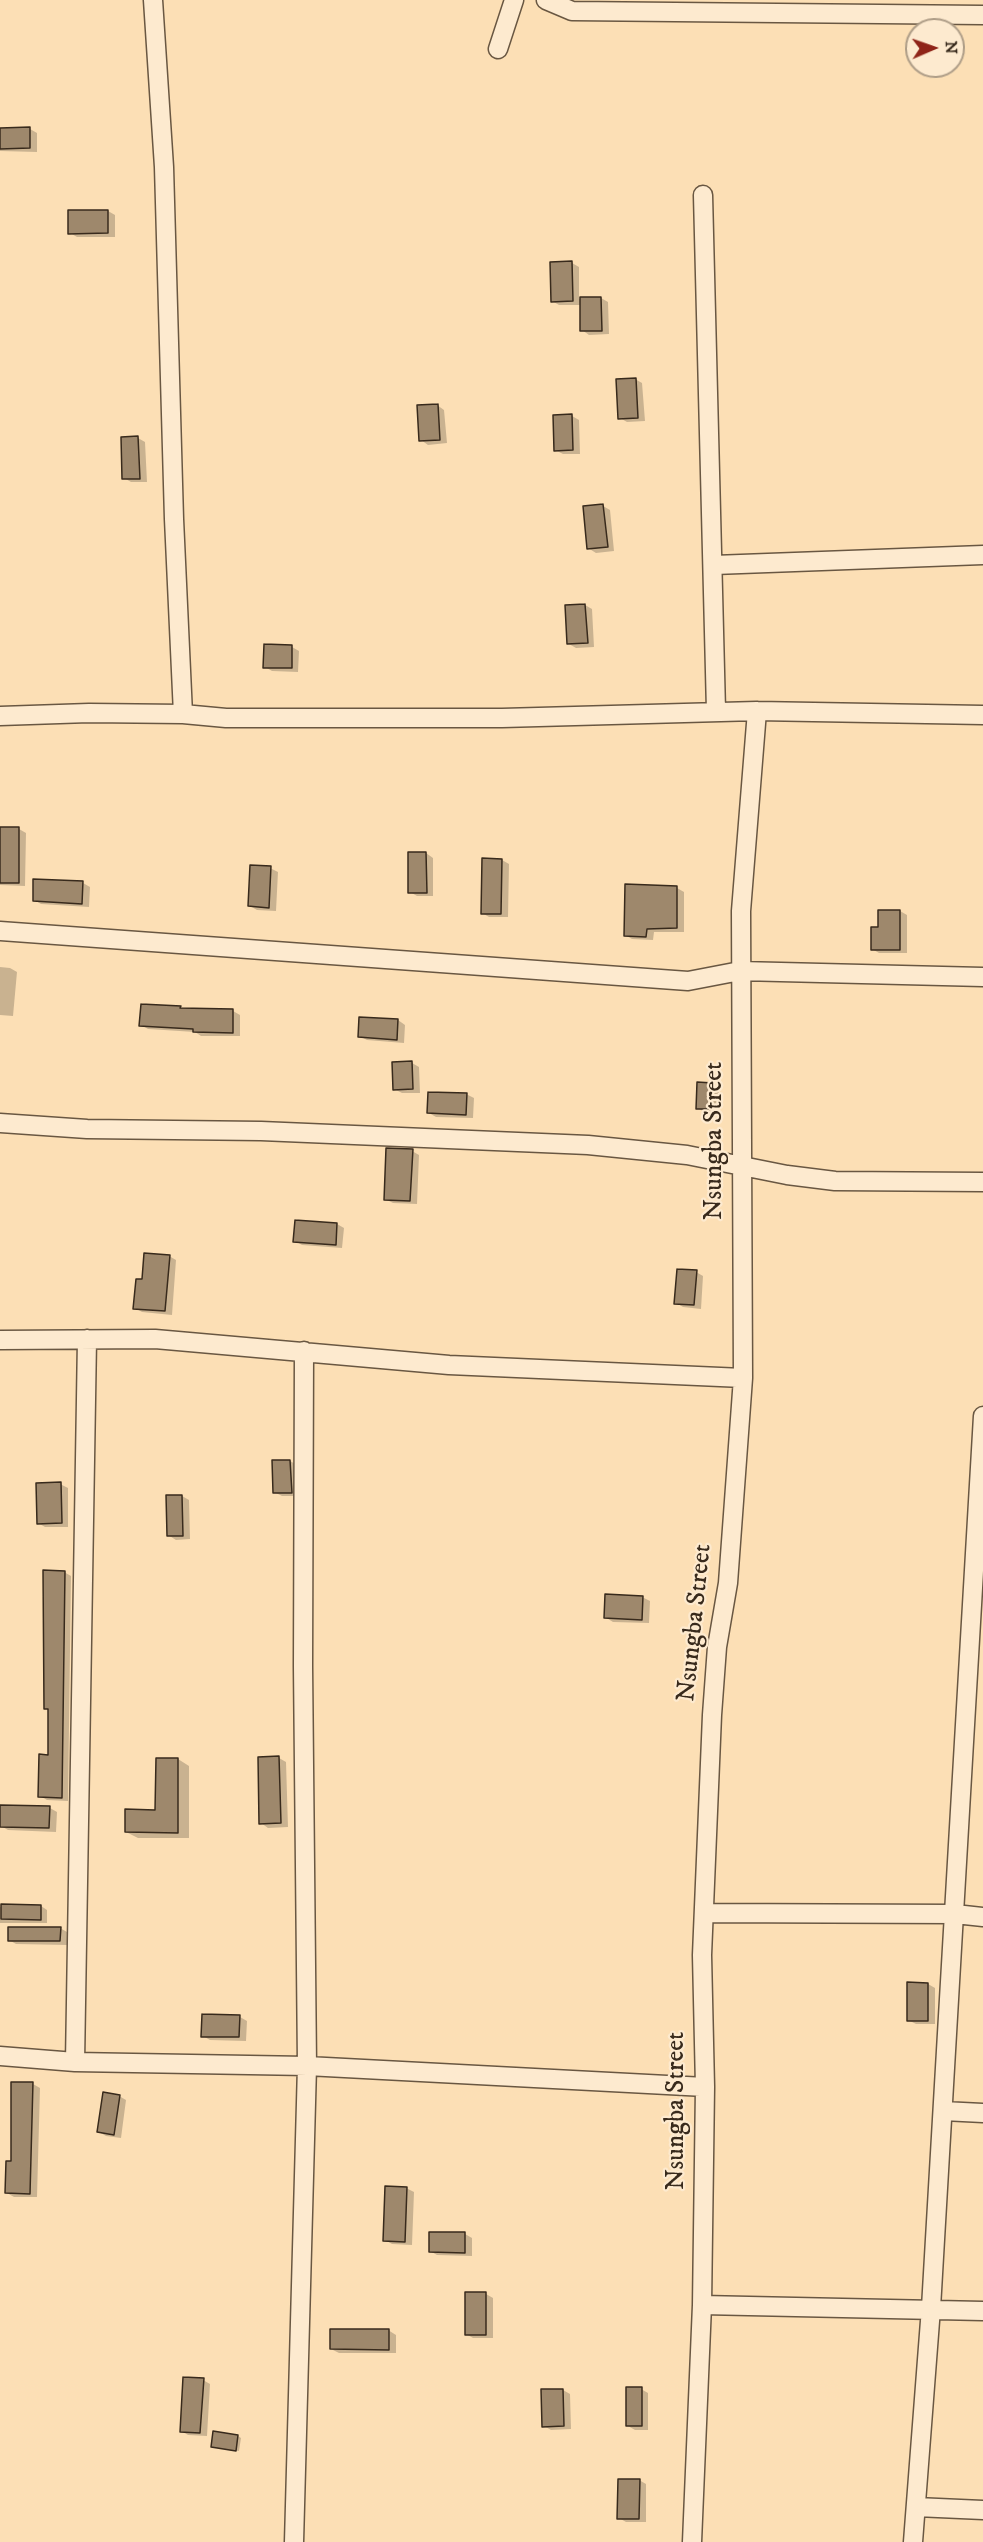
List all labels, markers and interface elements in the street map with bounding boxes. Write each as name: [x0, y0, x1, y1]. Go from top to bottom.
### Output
north arrow: [905, 18, 965, 78]
text: N: [941, 41, 961, 54]
street label: Nsungba Street: [700, 1062, 732, 1220]
street label: Nsungba Street: [672, 1543, 720, 1703]
street label: Nsungba Street: [662, 2032, 694, 2190]

